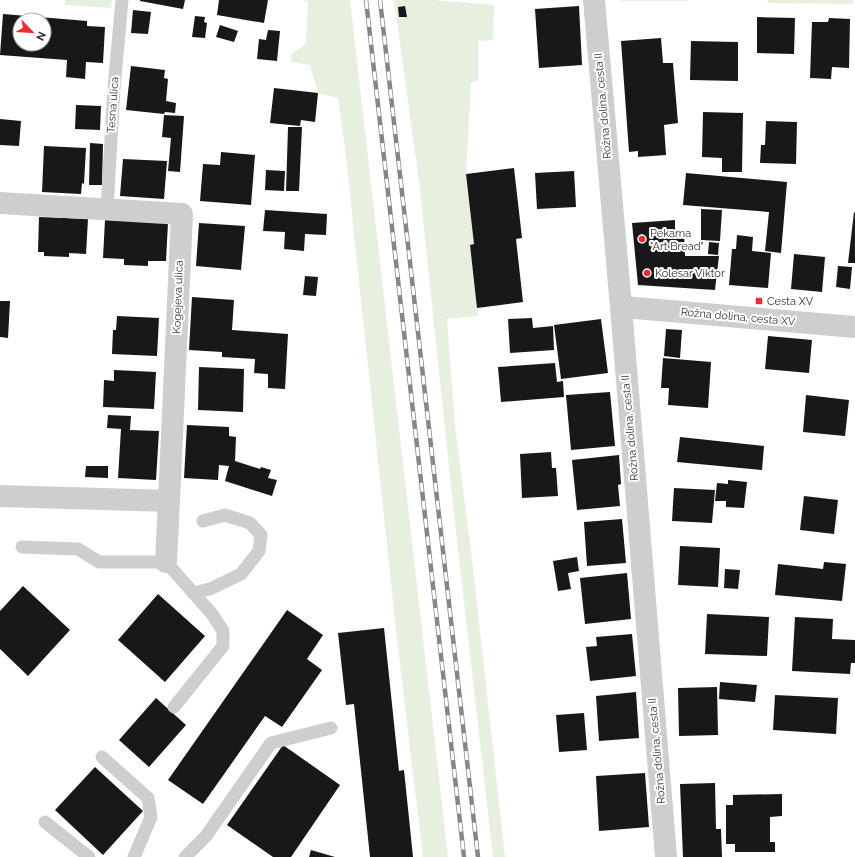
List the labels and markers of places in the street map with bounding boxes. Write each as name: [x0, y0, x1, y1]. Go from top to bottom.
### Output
place label: Pekarna "Art Bread": [650, 227, 704, 253]
marker: Pekarna "Art Bread": [637, 234, 647, 244]
place label: Kolesar Viktor: [655, 267, 725, 280]
marker: Kolesar Viktor: [642, 268, 652, 278]
place label: Cesta XV: [767, 295, 814, 308]
marker: Cesta XV: [754, 296, 764, 306]

